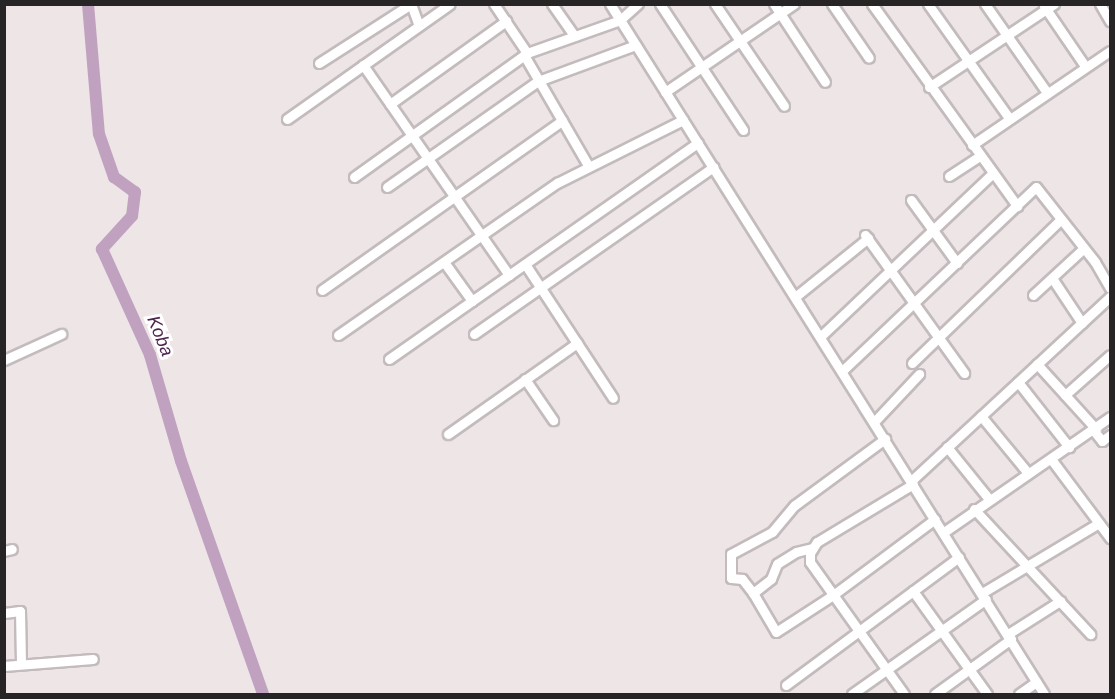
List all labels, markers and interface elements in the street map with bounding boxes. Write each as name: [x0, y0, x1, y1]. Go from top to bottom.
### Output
water label: Koba: [142, 312, 178, 360]

